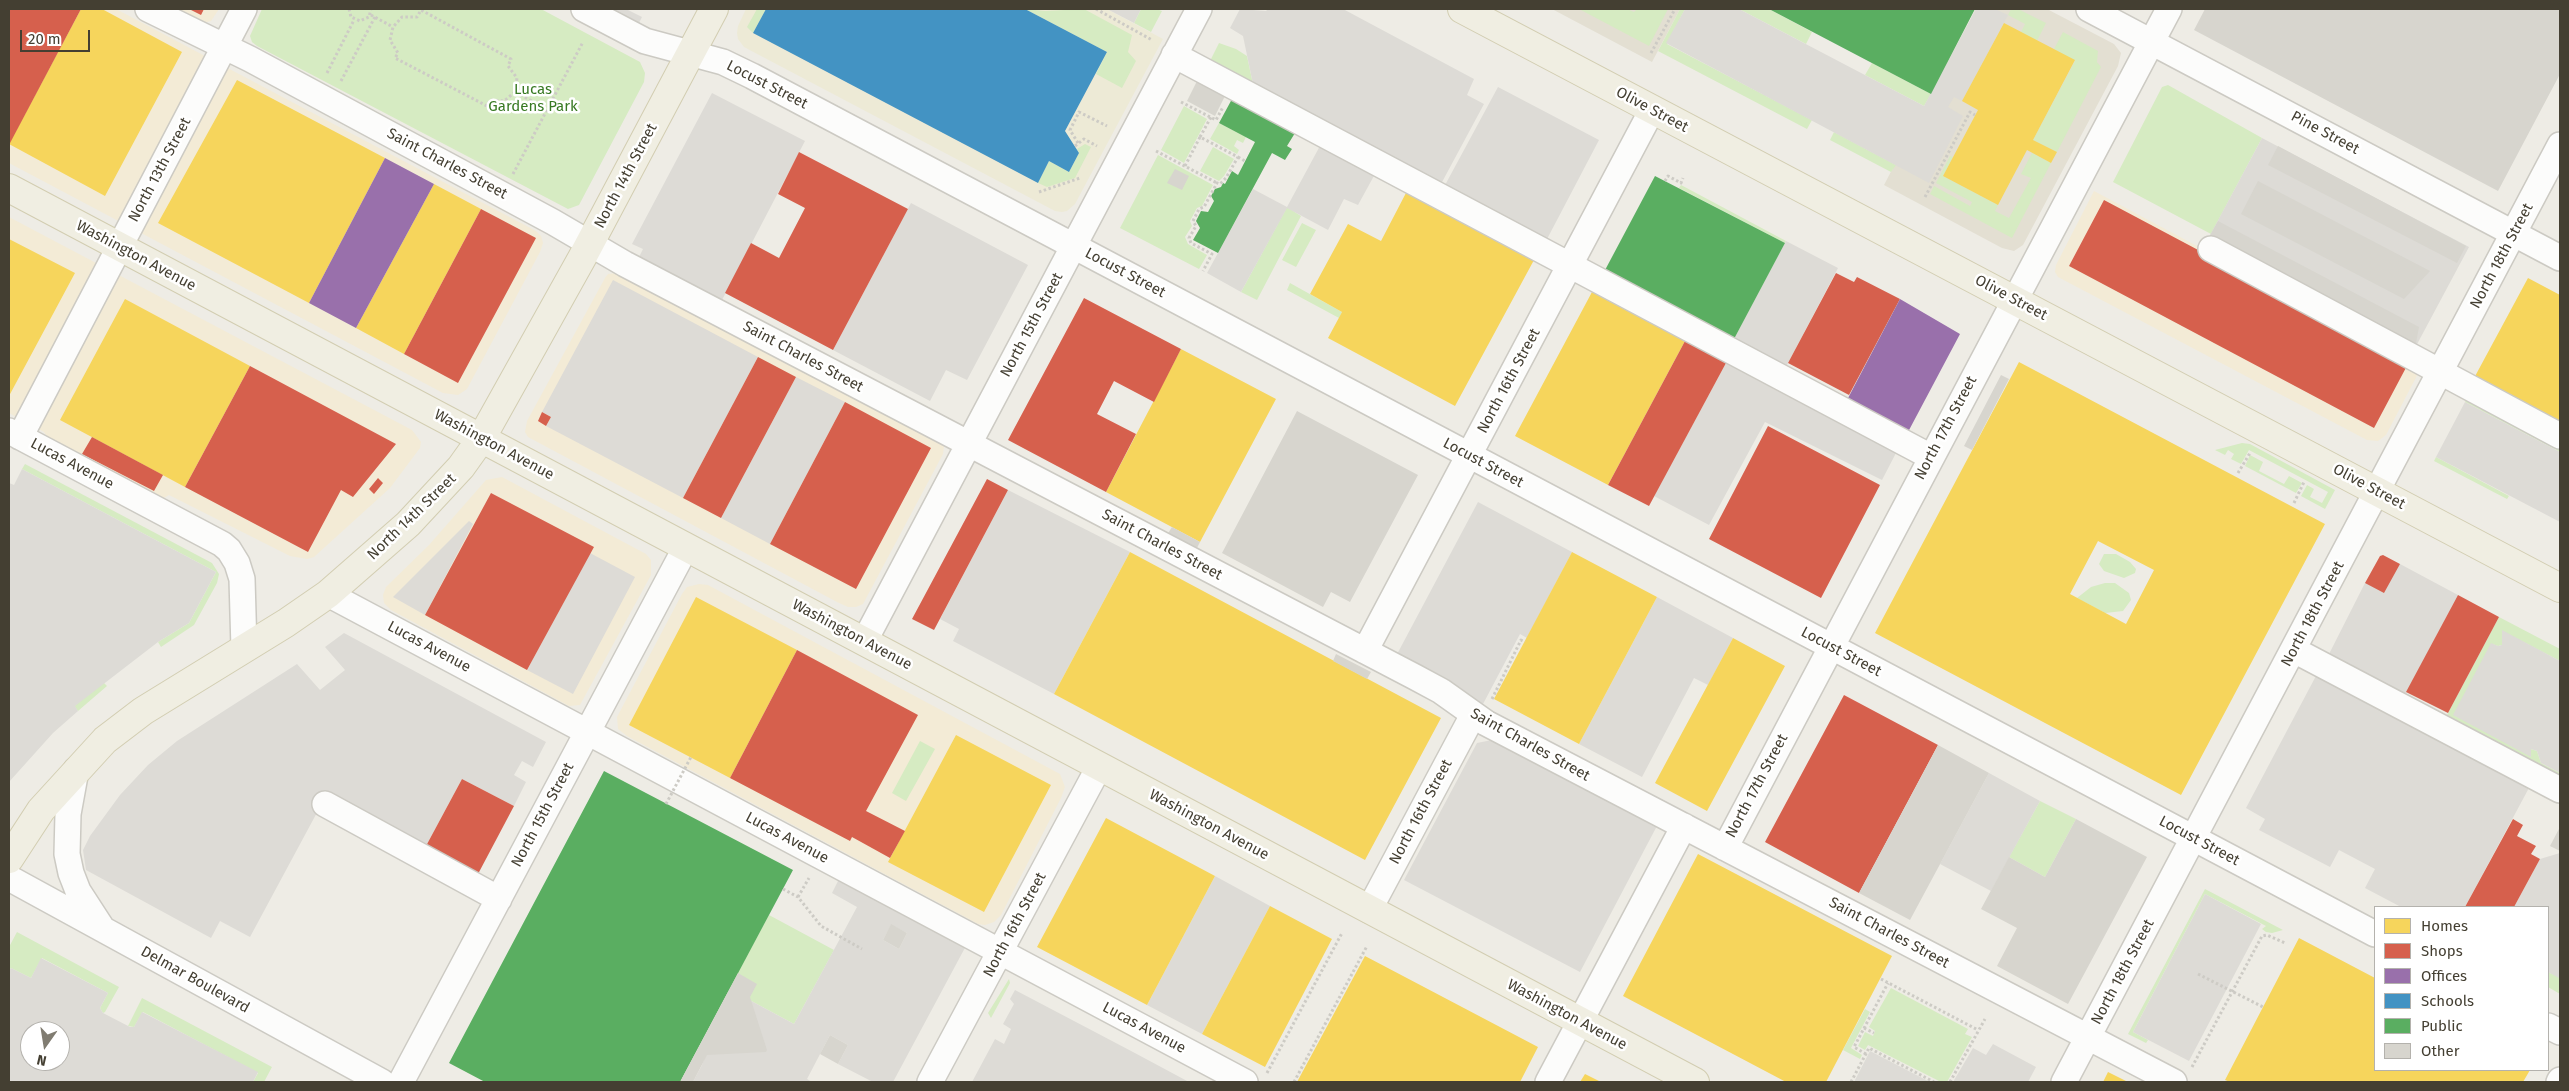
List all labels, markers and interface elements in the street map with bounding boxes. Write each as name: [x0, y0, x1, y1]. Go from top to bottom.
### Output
scale bar: [22, 20, 92, 52]
text: 20 m: [28, 30, 61, 48]
street label: Locust Street: [723, 57, 811, 113]
park label: Lucas Gardens Park: [488, 81, 578, 116]
street label: Olive Street: [1613, 83, 1691, 137]
street label: Pine Street: [2288, 108, 2362, 158]
street label: North 13th Street: [125, 115, 195, 225]
street label: North 14th Street: [591, 120, 661, 232]
street label: Saint Charles Street: [384, 125, 510, 203]
street label: North 18th Street: [2467, 200, 2537, 312]
street label: Washington Avenue: [73, 217, 199, 295]
street label: Locust Street: [1082, 244, 1168, 302]
street label: North 15th Street: [997, 270, 1067, 380]
street label: Olive Street: [1972, 271, 2050, 325]
street label: Saint Charles Street: [740, 318, 866, 396]
street label: North 16th Street: [1474, 325, 1544, 437]
street label: North 17th Street: [1911, 373, 1981, 483]
street label: Washington Avenue: [431, 406, 557, 484]
street label: Locust Street: [1440, 434, 1526, 492]
street label: Lucas Avenue: [27, 435, 117, 493]
street label: Olive Street: [2330, 460, 2408, 514]
street label: North 14th Street: [364, 470, 460, 564]
street label: Saint Charles Street: [1099, 506, 1225, 584]
street label: North 18th Street: [2278, 558, 2348, 670]
street label: Washington Avenue: [789, 596, 915, 674]
street label: Lucas Avenue: [384, 618, 474, 676]
street label: Locust Street: [1798, 623, 1884, 681]
street label: Saint Charles Street: [1467, 705, 1593, 785]
street label: North 17th Street: [1722, 731, 1792, 841]
street label: North 16th Street: [1386, 756, 1456, 868]
street label: North 15th Street: [508, 760, 578, 870]
street label: Washington Avenue: [1146, 786, 1272, 864]
street label: Lucas Avenue: [742, 809, 832, 867]
street label: Locust Street: [2156, 812, 2242, 870]
street label: North 16th Street: [980, 869, 1050, 981]
street label: Saint Charles Street: [1826, 894, 1952, 972]
legend: [2374, 906, 2549, 1071]
street label: North 18th Street: [2088, 916, 2158, 1028]
text: Homes: [2421, 917, 2468, 935]
text: Shops: [2421, 942, 2463, 960]
street label: Delmar Boulevard: [137, 943, 253, 1017]
text: Offices: [2421, 967, 2467, 985]
street label: Washington Avenue: [1504, 976, 1630, 1054]
text: Schools: [2421, 992, 2474, 1010]
street label: Lucas Avenue: [1099, 999, 1189, 1057]
text: Public: [2421, 1017, 2463, 1035]
north arrow: [20, 1021, 70, 1071]
text: Other: [2421, 1042, 2460, 1060]
text: N: [35, 1051, 48, 1069]

